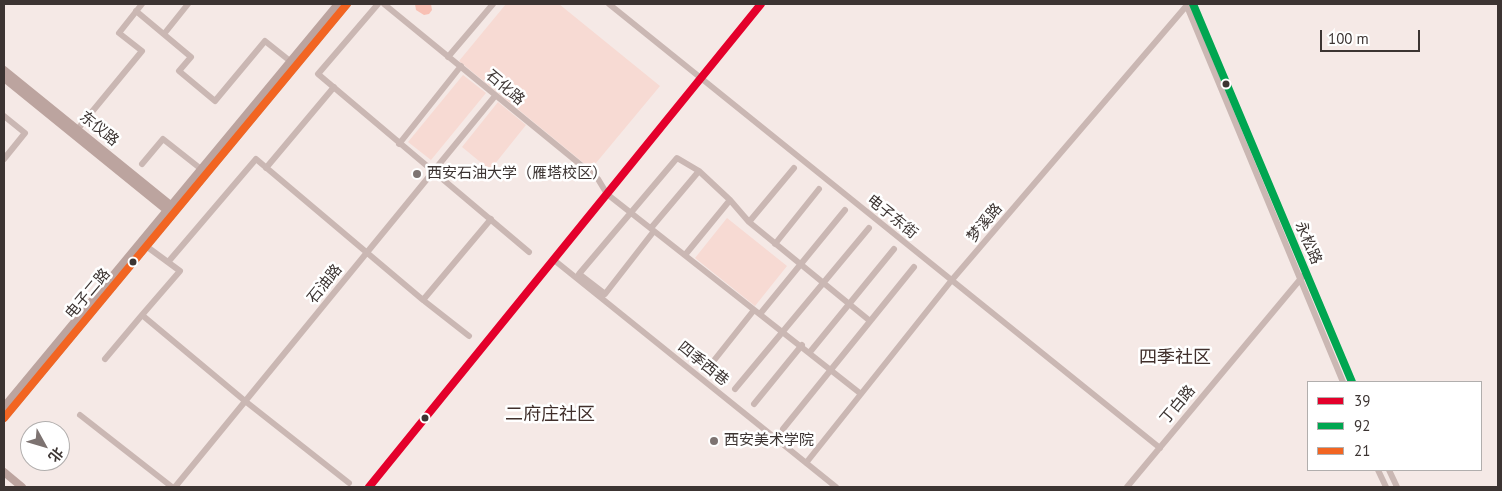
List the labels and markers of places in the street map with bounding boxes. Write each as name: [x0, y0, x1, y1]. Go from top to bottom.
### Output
unlabelled marker: [1221, 79, 1231, 89]
place label: 西安石油大学（雁塔校区）: [427, 165, 607, 183]
marker: 西安石油大学（雁塔校区）: [411, 168, 423, 180]
unlabelled marker: [128, 257, 138, 267]
unlabelled marker: [420, 413, 430, 423]
place label: 西安美术学院: [724, 432, 814, 450]
marker: 西安美术学院: [708, 435, 720, 447]

